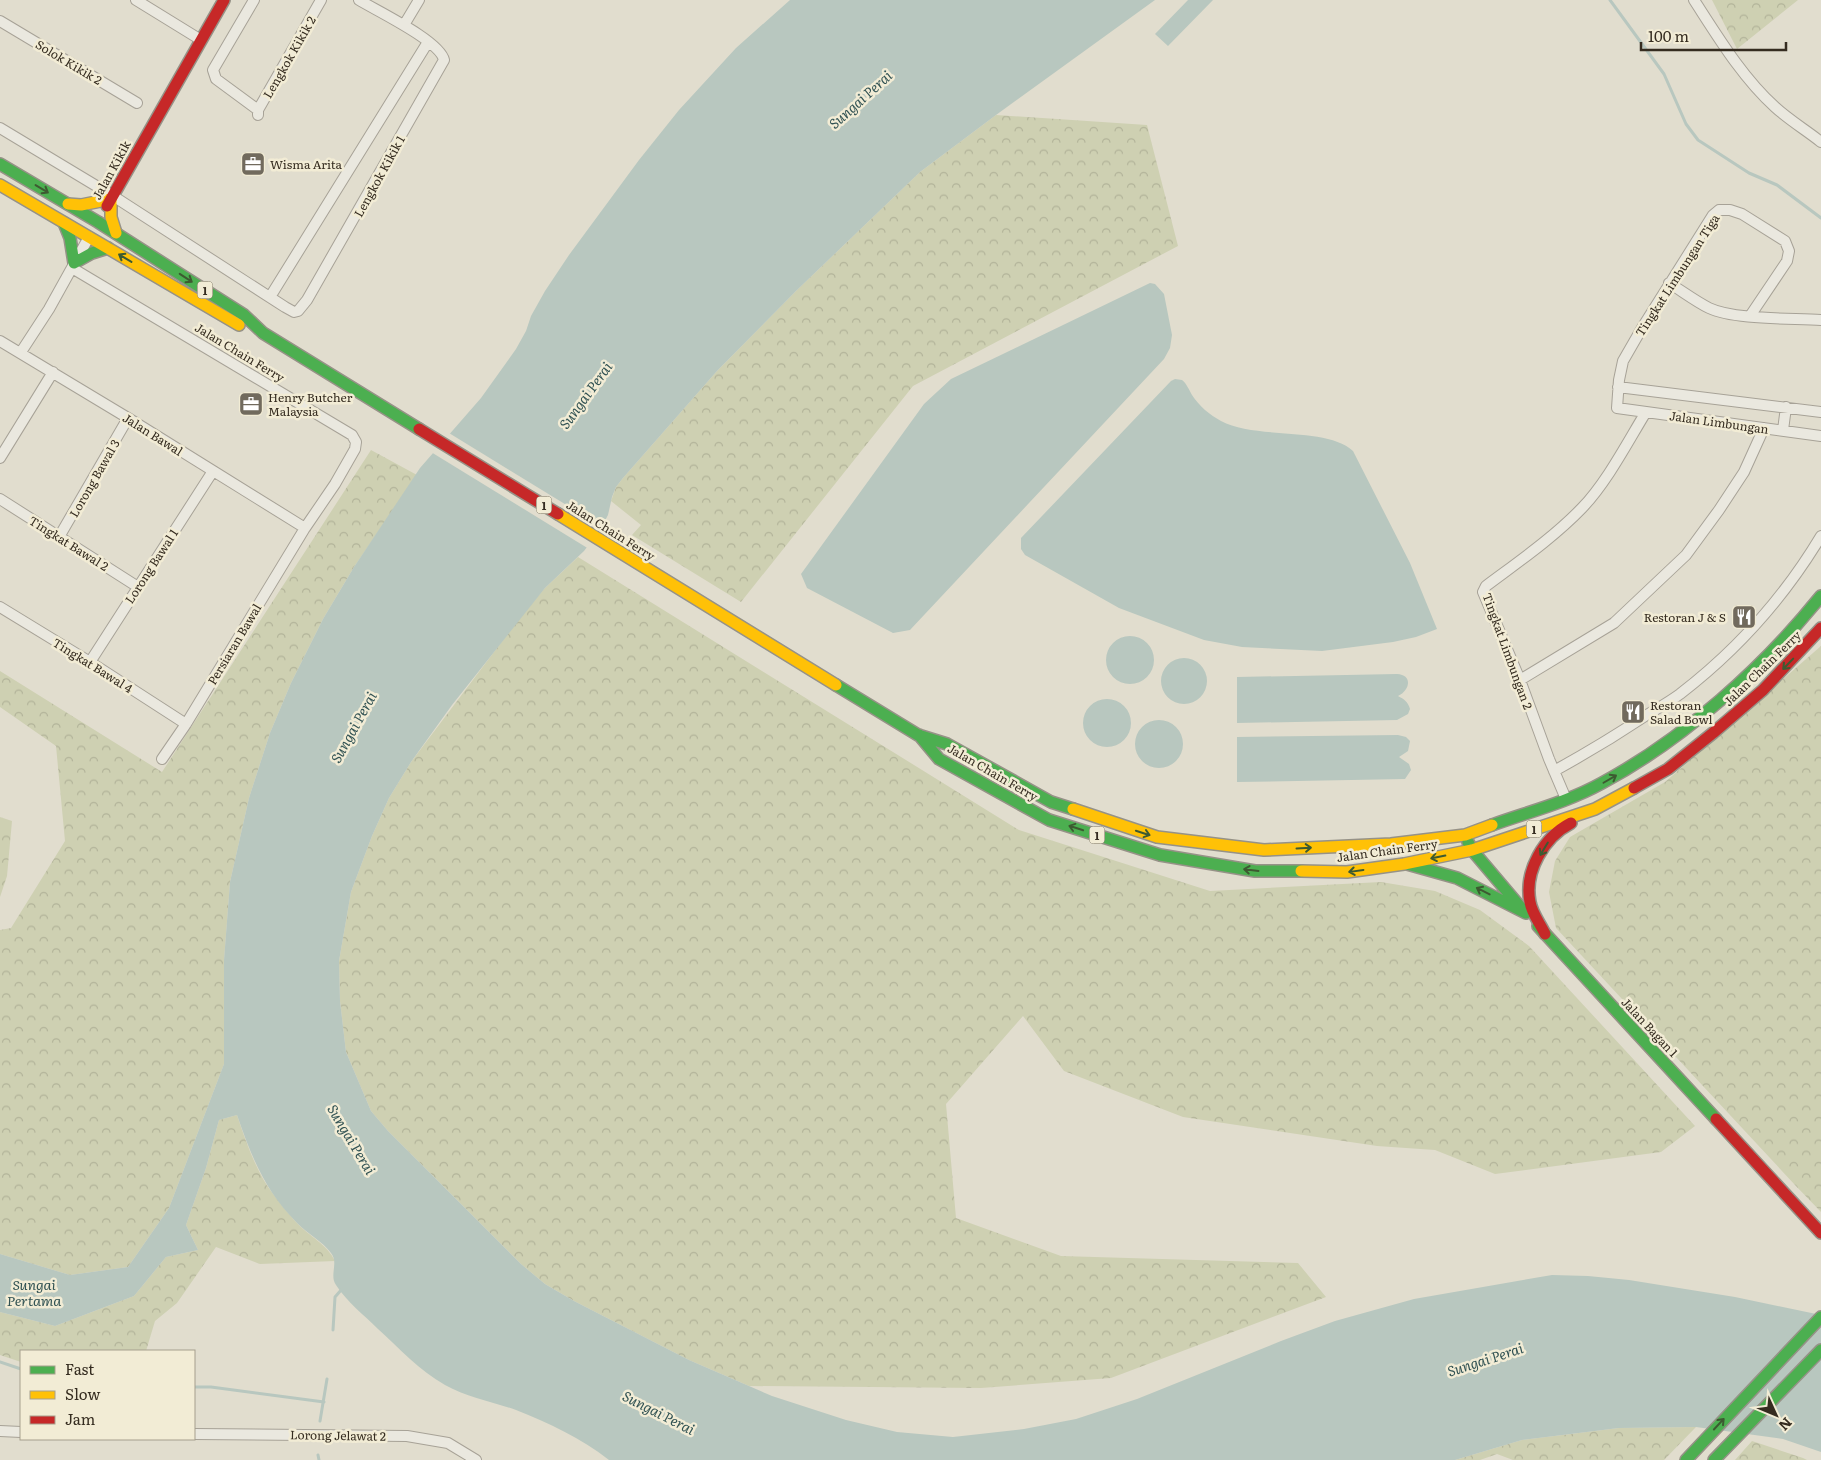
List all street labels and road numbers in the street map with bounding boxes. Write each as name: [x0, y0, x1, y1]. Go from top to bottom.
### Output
street label: Lengkok Kikik 2: [258, 13, 320, 101]
street label: Solok Kikik 2: [32, 35, 106, 89]
street label: Lengkok Kikik 1: [349, 132, 409, 220]
street label: Jalan Kikik: [87, 137, 135, 203]
street label: Tingkat Limbungan Tiga: [1631, 210, 1724, 340]
road number: 1: [198, 282, 212, 298]
street label: Jalan Chain Ferry: [192, 318, 288, 386]
street label: Jalan Limbungan: [1668, 406, 1770, 438]
street label: Jalan Bawal: [119, 408, 187, 460]
street label: Lorong Bawal 3: [64, 436, 124, 520]
street label: Jalan Chain Ferry: [563, 495, 659, 565]
road number: 1: [536, 496, 552, 514]
street label: Tingkat Bawal 2: [26, 511, 112, 575]
street label: Lorong Bawal 1: [120, 525, 182, 607]
street label: Tingkat Limbungan 2: [1479, 590, 1537, 712]
street label: Persiaran Bawal: [203, 600, 265, 688]
street label: Jalan Chain Ferry: [1719, 626, 1805, 710]
street label: Tingkat Bawal 4: [49, 633, 137, 697]
street label: Jalan Chain Ferry: [944, 739, 1042, 805]
road number: 1: [1526, 821, 1542, 838]
road number: 1: [1090, 826, 1104, 844]
street label: Jalan Chain Ferry: [1335, 834, 1439, 866]
street label: Jalan Bagan 1: [1618, 993, 1683, 1061]
street label: Lorong Jelawat 2: [290, 1425, 386, 1445]

